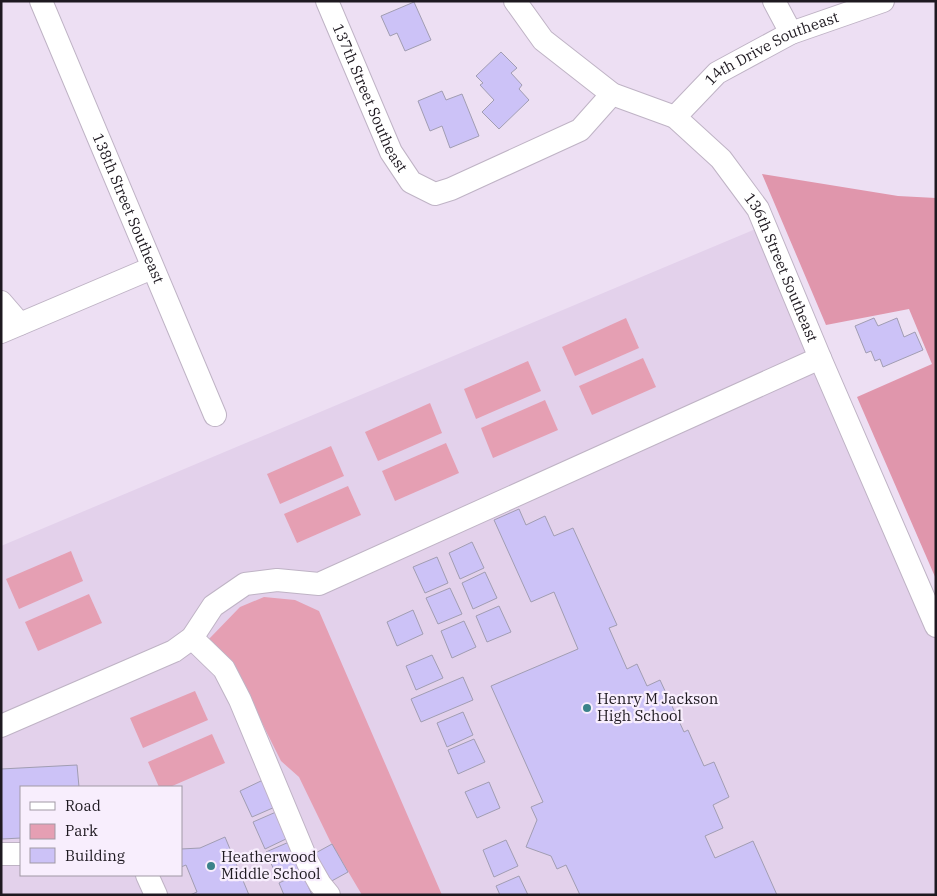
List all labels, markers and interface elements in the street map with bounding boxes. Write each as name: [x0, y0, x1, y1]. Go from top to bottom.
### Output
street label: 14th Drive Southeast: [700, 7, 841, 89]
street label: 137th Street Southeast: [329, 21, 412, 176]
street label: 138th Street Southeast: [89, 130, 169, 286]
street label: 136th Street Southeast: [740, 189, 822, 345]
place label: Henry M Jackson High School: [597, 689, 719, 725]
marker: Henry M Jackson High School: [581, 702, 593, 714]
legend: [20, 786, 182, 876]
text: Road: [65, 796, 101, 815]
text: Park: [65, 821, 98, 840]
text: Building: [65, 846, 125, 865]
place label: Heatherwood Middle School: [221, 847, 321, 883]
marker: Heatherwood Middle School: [205, 860, 217, 872]

